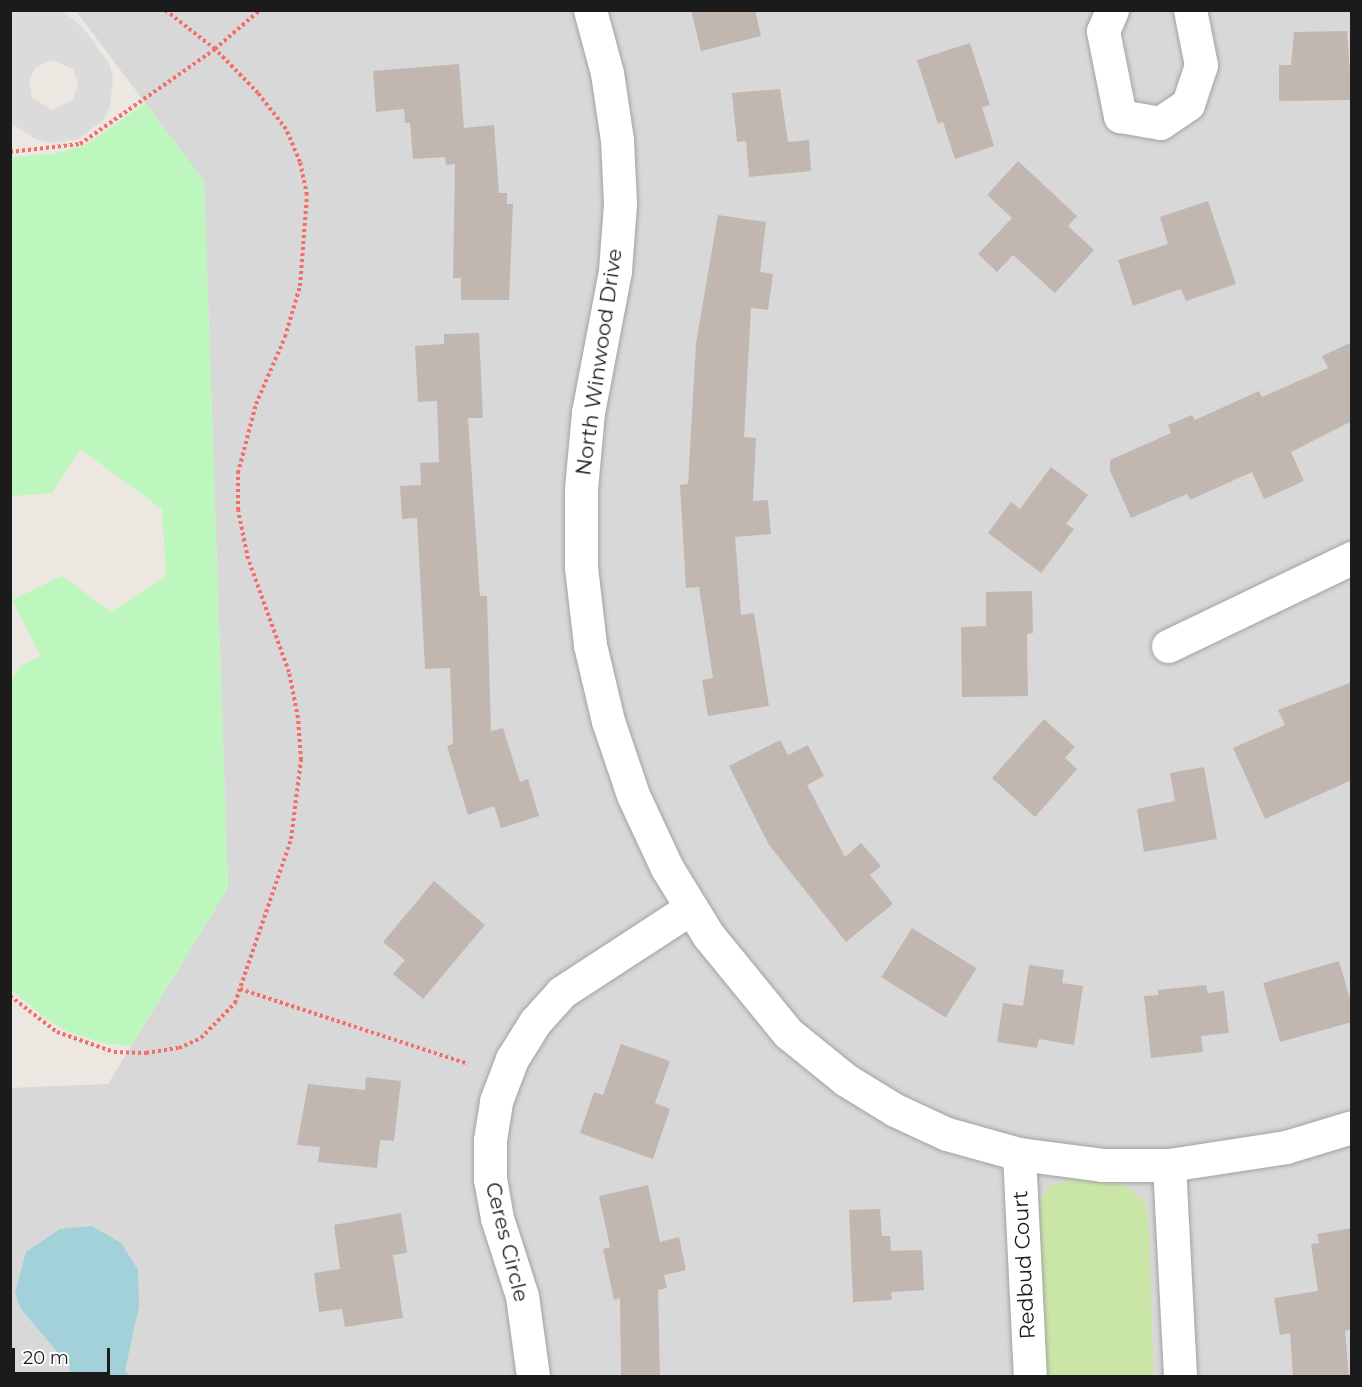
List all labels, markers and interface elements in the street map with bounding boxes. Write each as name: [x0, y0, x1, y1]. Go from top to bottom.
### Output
street label: North Winwood Drive: [571, 247, 627, 477]
street label: Ceres Circle: [480, 1180, 534, 1304]
street label: Redbud Court: [1008, 1190, 1040, 1340]
scale bar: [15, 1336, 112, 1374]
text: 20 m: [23, 1347, 69, 1369]

